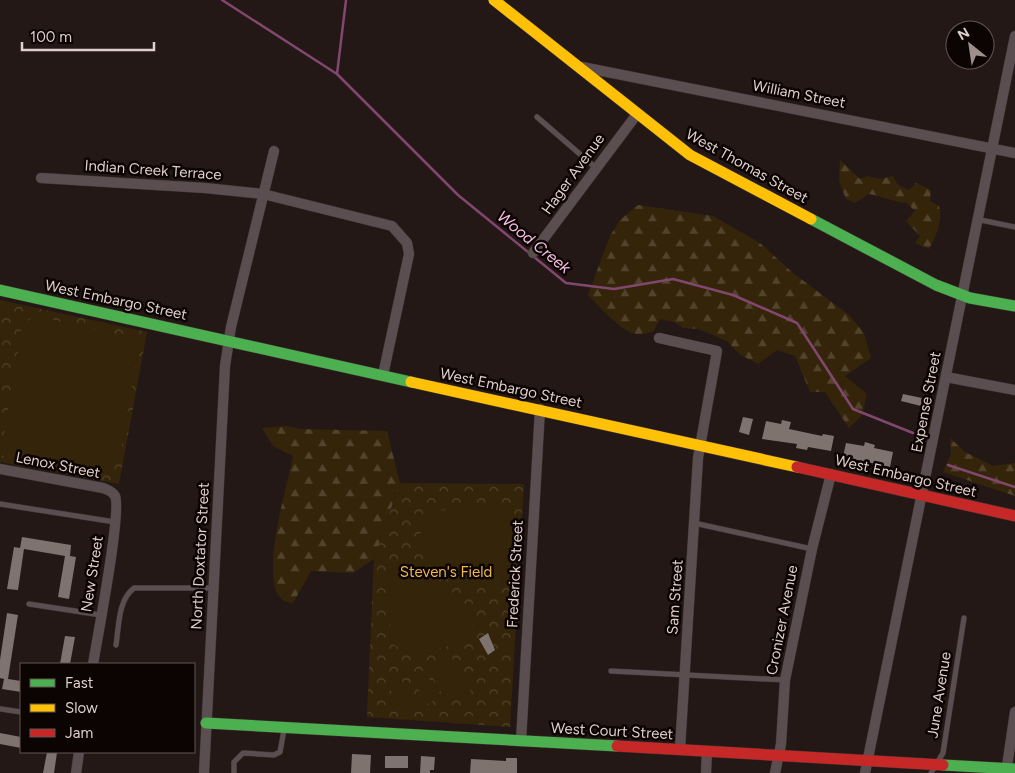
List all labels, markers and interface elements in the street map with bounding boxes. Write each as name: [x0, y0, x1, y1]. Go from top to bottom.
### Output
scale bar: [22, 20, 155, 52]
north arrow: [945, 20, 995, 70]
text: N: [955, 24, 973, 44]
text: 100 m: [30, 28, 72, 46]
street label: William Street: [751, 76, 847, 112]
street label: West Thomas Street: [683, 125, 811, 207]
street label: Hager Avenue: [538, 130, 608, 218]
street label: Indian Creek Terrace: [84, 156, 222, 184]
water label: Wood Creek: [493, 207, 575, 278]
street label: West Embargo Street: [43, 276, 189, 324]
street label: Expense Street: [907, 350, 945, 454]
street label: West Embargo Street: [438, 364, 584, 412]
street label: Lenox Street: [14, 448, 102, 482]
street label: West Embargo Street: [833, 451, 979, 501]
street label: North Doxtator Street: [187, 482, 213, 630]
street label: Frederick Street: [503, 519, 527, 628]
street label: New Street: [77, 534, 107, 613]
street label: Sam Street: [663, 558, 687, 635]
park label: Steven's Field: [400, 563, 492, 581]
street label: Cronizer Avenue: [763, 564, 801, 676]
street label: June Avenue: [923, 651, 955, 739]
legend: [20, 663, 195, 753]
text: Fast: [65, 674, 94, 692]
text: Slow: [65, 699, 98, 717]
street label: West Court Street: [550, 719, 674, 743]
text: Jam: [65, 724, 93, 742]

